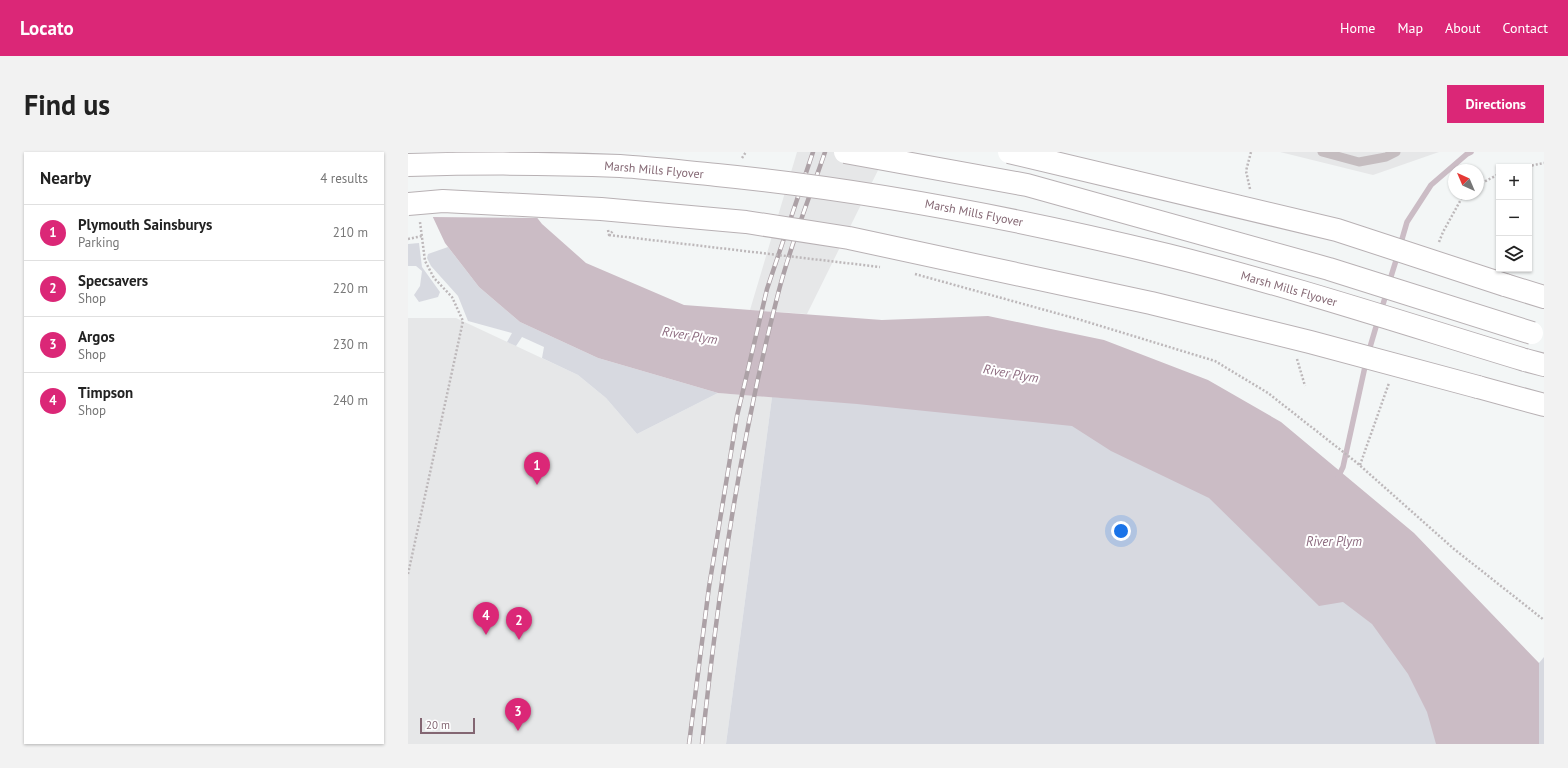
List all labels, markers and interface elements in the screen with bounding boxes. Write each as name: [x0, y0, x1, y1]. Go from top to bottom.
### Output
text: Locato: [20, 16, 74, 40]
text: Home: [1340, 19, 1375, 37]
text: Map: [1397, 19, 1423, 37]
text: About: [1445, 19, 1481, 37]
text: Contact: [1503, 19, 1548, 37]
button: Directions: [1447, 85, 1544, 123]
text: Find us: [24, 86, 110, 123]
street label: Marsh Mills Flyover: [604, 158, 704, 181]
north arrow: [1448, 164, 1484, 200]
map controls: [1496, 164, 1532, 272]
button: +: [1496, 164, 1532, 200]
text: Nearby: [40, 167, 91, 189]
text: 4 results: [320, 170, 368, 187]
street label: Marsh Mills Flyover: [924, 196, 1024, 229]
button: −: [1496, 200, 1532, 236]
text: Plymouth Sainsburys: [78, 215, 212, 234]
text: 1: [49, 224, 57, 241]
text: 210 m: [333, 224, 368, 241]
text: Parking: [78, 234, 119, 251]
button: layers: [1496, 236, 1532, 272]
street label: Marsh Mills Flyover: [1239, 268, 1339, 309]
text: Specsavers: [78, 271, 148, 290]
text: 2: [49, 280, 57, 297]
text: 220 m: [333, 280, 368, 297]
text: Shop: [78, 290, 106, 307]
water label: River Plym: [661, 323, 719, 348]
text: Argos: [78, 327, 115, 346]
text: 3: [49, 336, 57, 353]
text: 230 m: [333, 336, 368, 353]
text: Shop: [78, 346, 106, 363]
water label: River Plym: [982, 360, 1040, 387]
text: Timpson: [78, 383, 133, 402]
text: 4: [49, 392, 57, 409]
text: 240 m: [333, 392, 368, 409]
text: Shop: [78, 402, 106, 419]
pin: 1: [524, 452, 550, 485]
your location: [1111, 521, 1131, 541]
water label: River Plym: [1306, 533, 1362, 550]
pin: 4: [473, 602, 499, 635]
pin: 2: [506, 607, 532, 640]
pin: 3: [505, 698, 531, 731]
scale bar: [420, 716, 475, 735]
text: 20 m: [426, 718, 450, 732]

